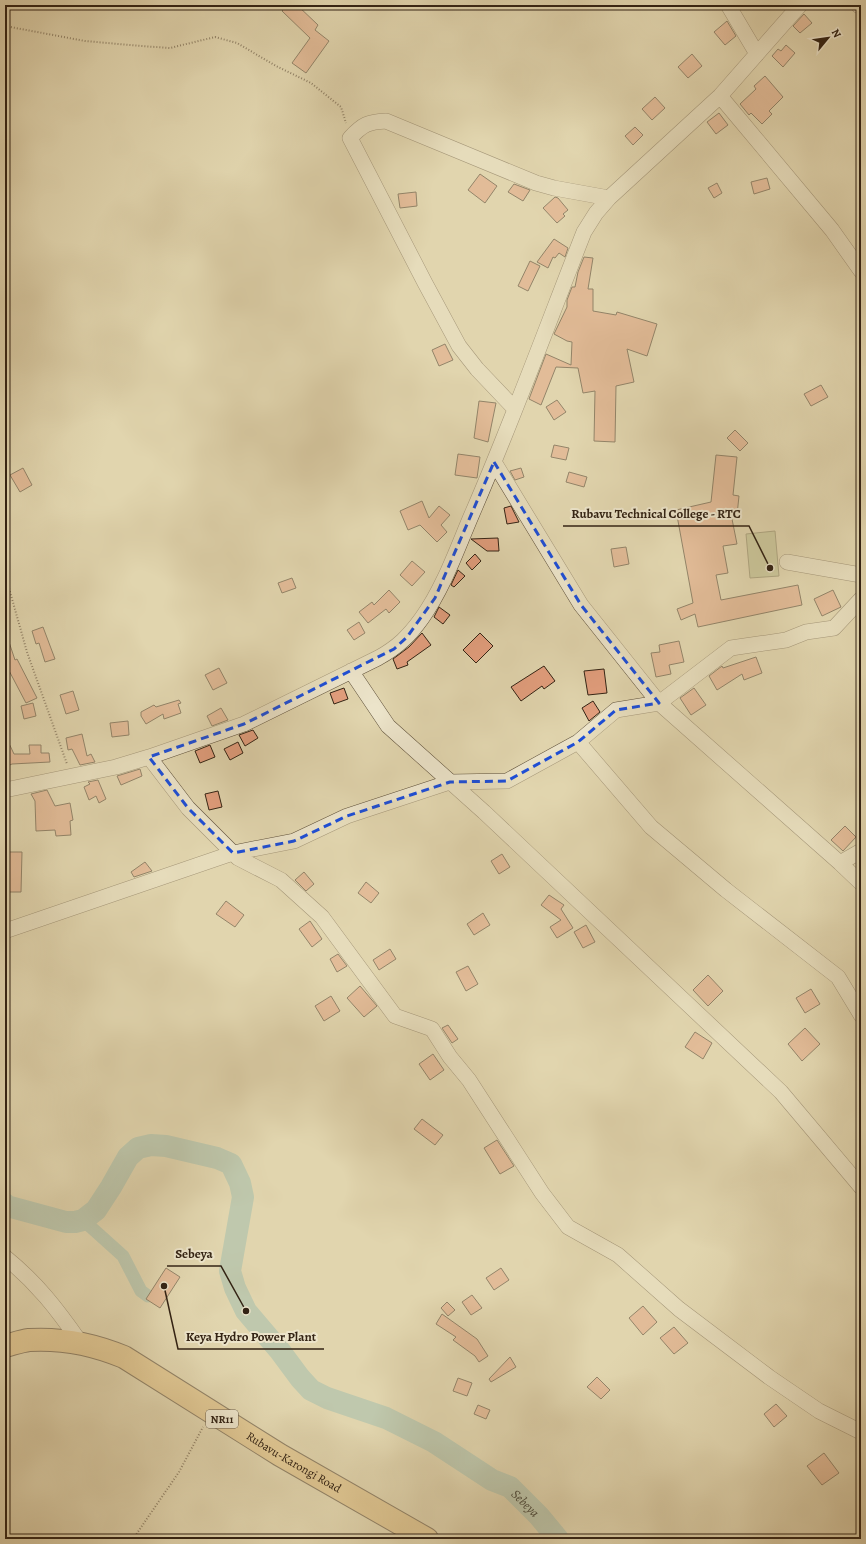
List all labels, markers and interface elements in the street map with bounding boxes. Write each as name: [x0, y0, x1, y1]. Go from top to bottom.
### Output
north arrow: [808, 18, 848, 58]
text: N: [828, 26, 845, 41]
callout: Rubavu Technical College - RTC: [563, 501, 749, 526]
text: Rubavu Technical College - RTC: [571, 505, 741, 522]
callout: Sebeya: [167, 1241, 221, 1266]
text: Sebeya: [175, 1245, 213, 1262]
callout: Keya Hydro Power Plant: [178, 1324, 324, 1349]
text: Keya Hydro Power Plant: [186, 1328, 317, 1345]
road number: NR11: [206, 1410, 238, 1428]
street label: Rubavu-Karongi Road: [243, 1428, 345, 1497]
water label: Sebeya: [508, 1486, 543, 1521]

